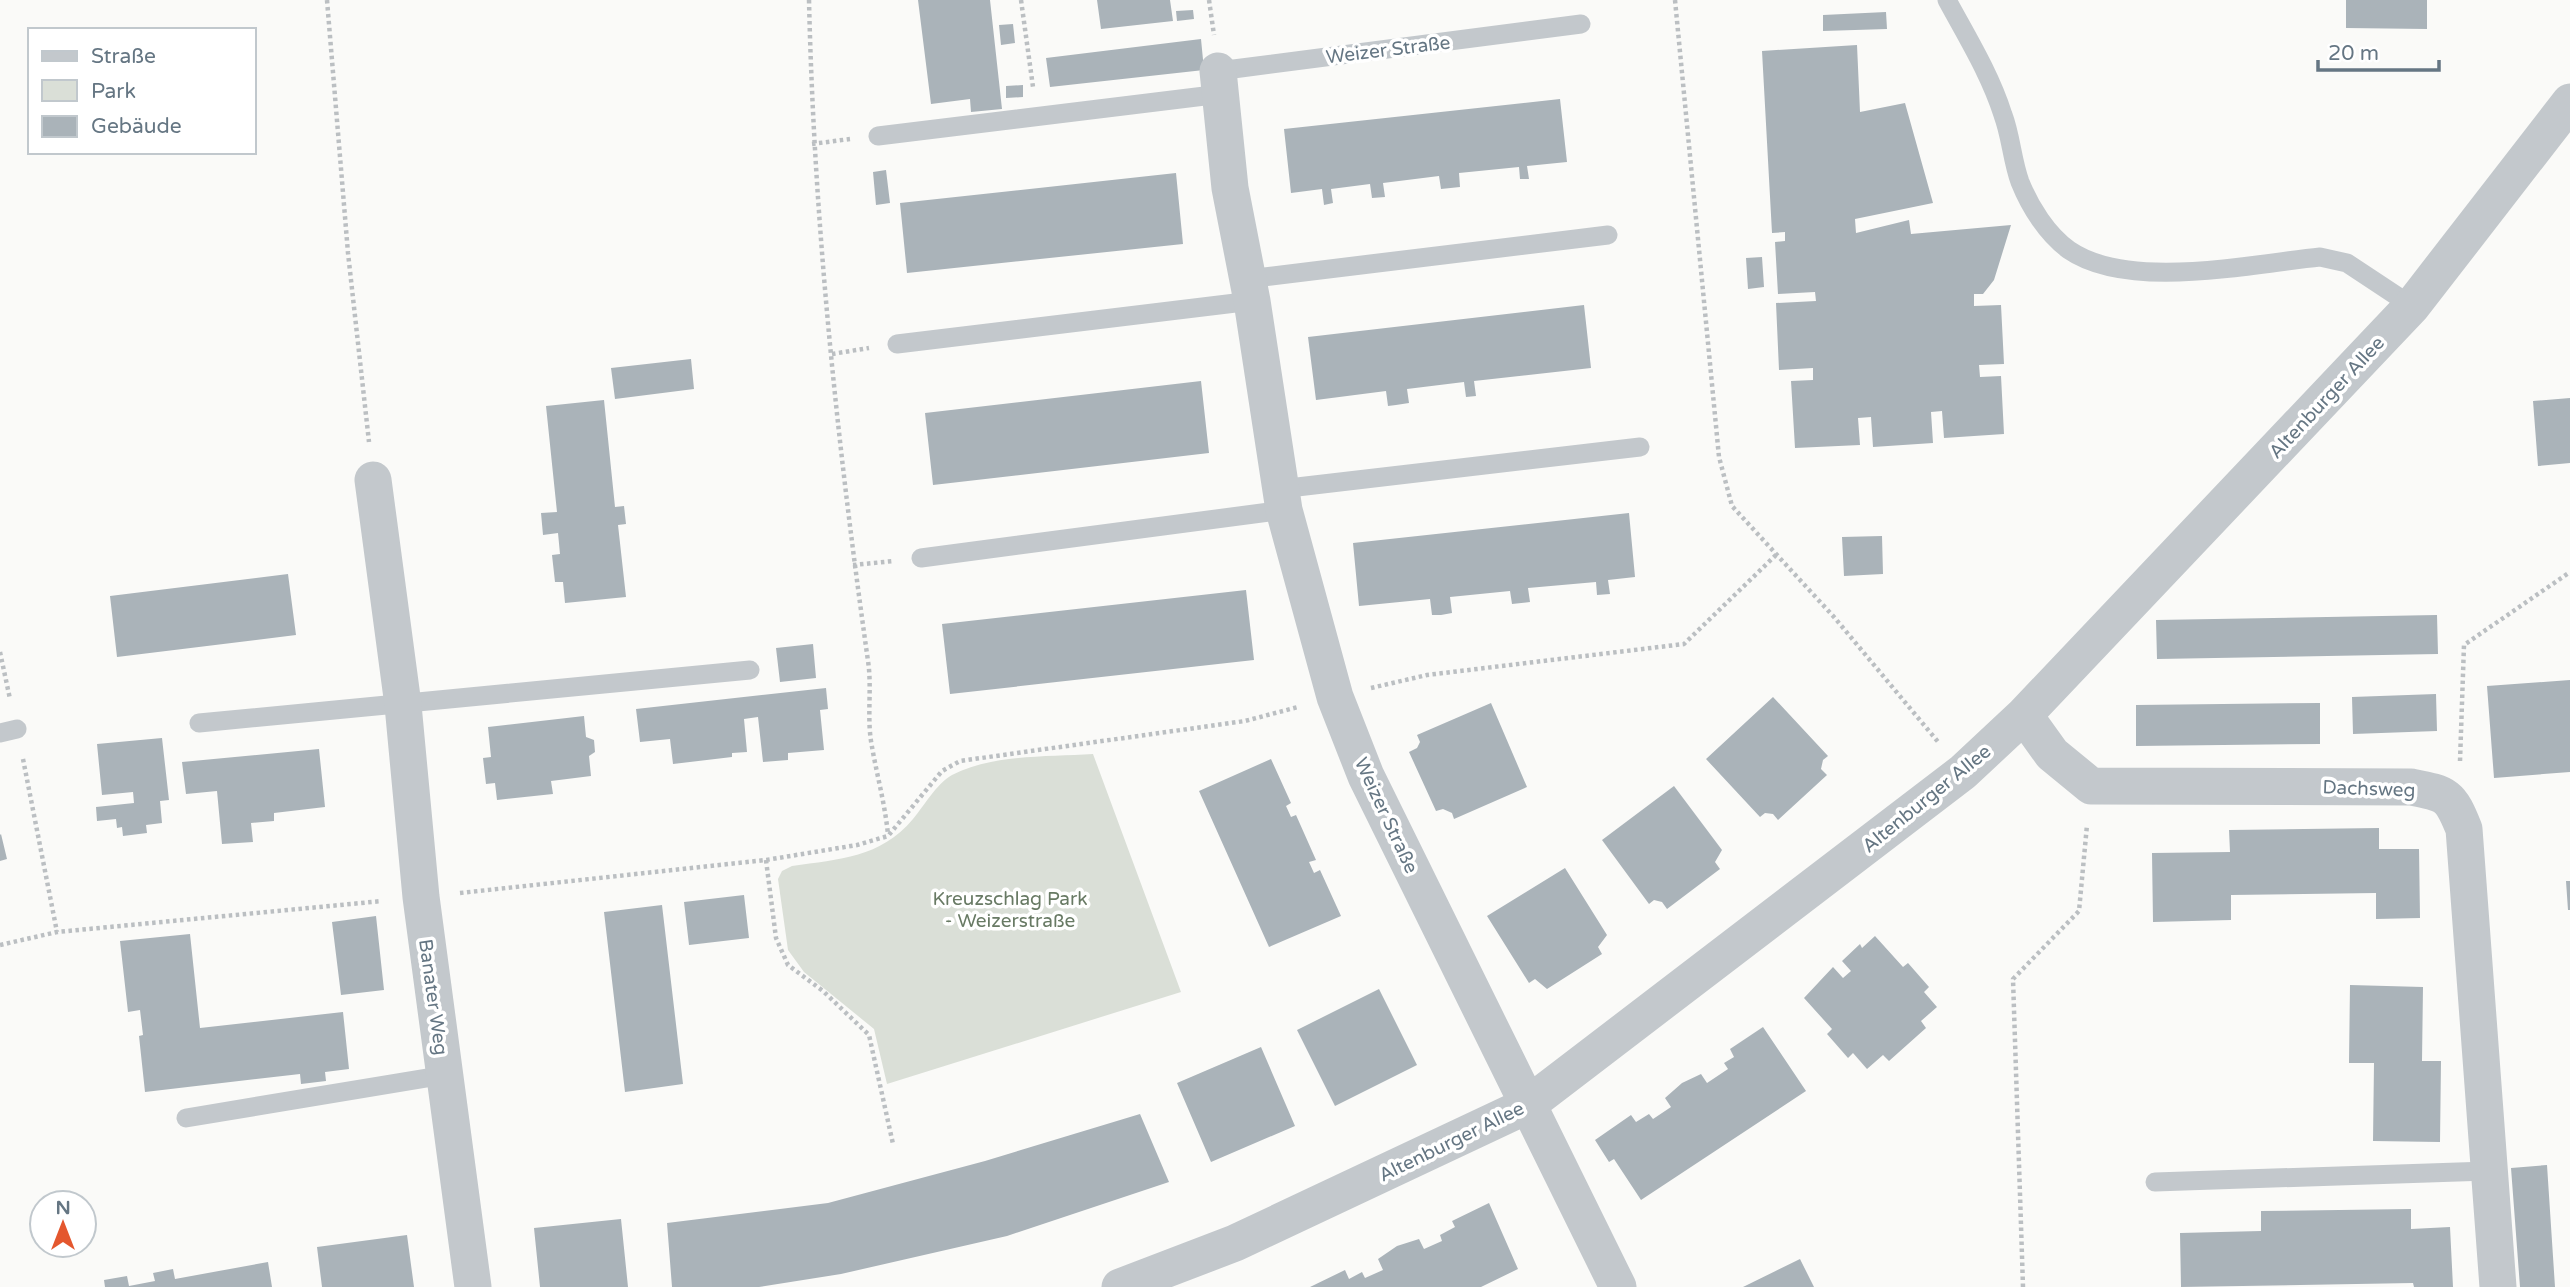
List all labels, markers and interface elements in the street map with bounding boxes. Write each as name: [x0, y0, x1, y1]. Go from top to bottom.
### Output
legend: [28, 28, 256, 154]
scale bar: [2318, 28, 2439, 72]
street label: Weizer Straße: [1325, 31, 1452, 69]
text: 20 m: [2328, 41, 2379, 66]
text: Straße: [91, 44, 156, 69]
text: Park: [91, 79, 136, 104]
text: Gebäude: [91, 114, 182, 139]
street label: Altenburger Allee: [2265, 332, 2389, 463]
street label: Altenburger Allee: [1858, 740, 1995, 857]
street label: Weizer Straße: [1350, 754, 1422, 877]
street label: Dachsweg: [2322, 776, 2416, 802]
park label: Kreuzschlag Park - Weizerstraße: [932, 888, 1088, 932]
street label: Banater Weg: [414, 938, 452, 1057]
street label: Altenburger Allee: [1375, 1097, 1528, 1187]
north arrow: [28, 1189, 98, 1259]
text: N: [55, 1197, 71, 1219]

